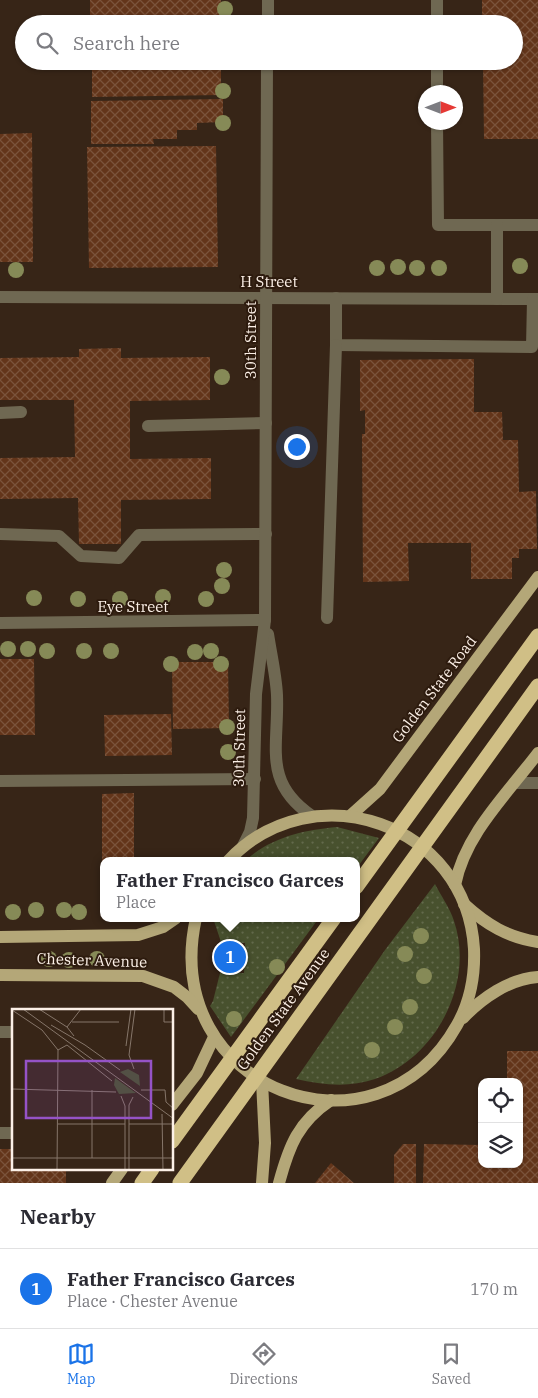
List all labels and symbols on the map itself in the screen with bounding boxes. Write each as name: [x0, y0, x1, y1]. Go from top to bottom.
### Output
north arrow: [418, 85, 463, 130]
street label: H Street: [240, 272, 298, 291]
street label: 30th Street: [241, 301, 260, 379]
your location: [284, 434, 310, 460]
street label: Eye Street: [97, 597, 169, 616]
street label: Golden State Road: [388, 632, 480, 746]
street label: 30th Street: [229, 709, 249, 787]
pin: 1: [214, 938, 246, 976]
street label: Golden State Avenue: [232, 944, 334, 1074]
street label: Chester Avenue: [36, 949, 148, 971]
inset map: [12, 1009, 174, 1170]

